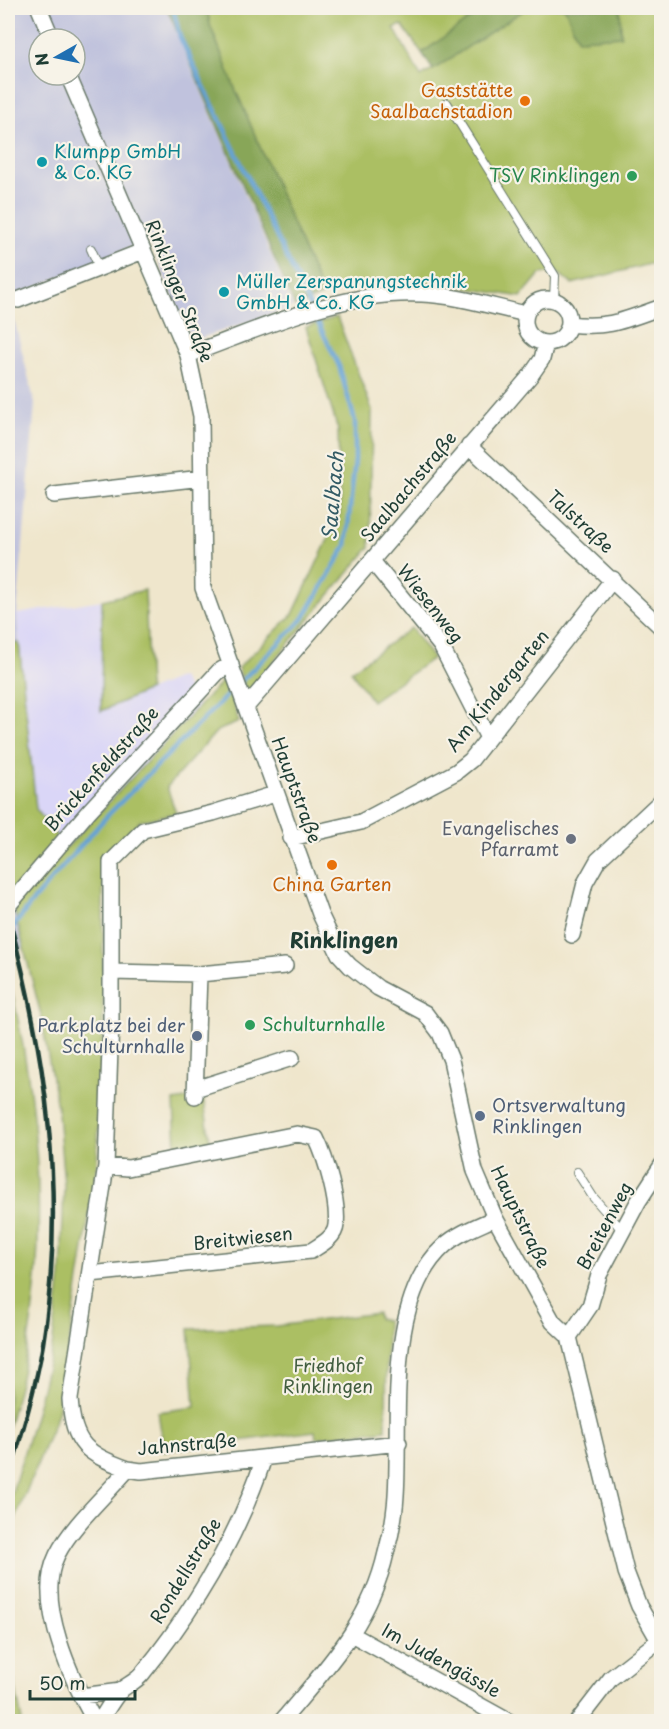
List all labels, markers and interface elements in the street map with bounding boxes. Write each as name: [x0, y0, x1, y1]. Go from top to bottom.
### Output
north arrow: [27, 27, 87, 87]
text: N: [28, 51, 54, 68]
place label: Gaststätte Saalbachstadion: [370, 76, 513, 124]
marker: Gaststätte Saalbachstadion: [518, 94, 532, 108]
place label: Klumpp GmbH & Co. KG: [54, 137, 181, 185]
marker: Klumpp GmbH & Co. KG: [35, 155, 49, 169]
place label: TSV Rinklingen: [489, 161, 620, 188]
marker: TSV Rinklingen: [625, 169, 639, 183]
street label: Rinklinger Straße: [139, 215, 221, 366]
place label: Müller Zerspanungstechnik GmbH & Co. KG: [236, 267, 467, 315]
marker: Müller Zerspanungstechnik GmbH & Co. KG: [217, 285, 231, 299]
street label: Saalbachstraße: [353, 425, 462, 547]
water label: Saalbach: [313, 450, 351, 541]
street label: Talstraße: [542, 483, 620, 559]
street label: Wiesenweg: [391, 557, 471, 649]
street label: Am Kindergarten: [439, 623, 555, 757]
street label: Brückenfeldstraße: [37, 700, 164, 836]
street label: Hauptstraße: [266, 732, 329, 846]
place label: Evangelisches Pfarramt: [442, 814, 559, 862]
marker: Evangelisches Pfarramt: [564, 832, 578, 846]
marker: China Garten: [325, 858, 339, 872]
place label: China Garten: [272, 870, 392, 897]
district label: Rinklingen: [290, 923, 398, 955]
place label: Schulturnhalle: [262, 1010, 386, 1037]
place label: Parkplatz bei der Schulturnhalle: [37, 1011, 186, 1059]
marker: Schulturnhalle: [243, 1018, 257, 1032]
marker: Parkplatz bei der Schulturnhalle: [190, 1029, 204, 1043]
place label: Ortsverwaltung Rinklingen: [492, 1091, 626, 1139]
marker: Ortsverwaltung Rinklingen: [473, 1109, 487, 1123]
street label: Hauptstraße: [485, 1160, 558, 1272]
street label: Breitenweg: [569, 1177, 638, 1274]
street label: Breitwiesen: [192, 1219, 294, 1256]
park label: Friedhof Rinklingen: [283, 1351, 373, 1399]
street label: Jahnstraße: [136, 1426, 238, 1461]
street label: Rondellstraße: [142, 1512, 227, 1628]
street label: Im Judengässle: [377, 1616, 506, 1704]
scale bar: [30, 1663, 135, 1701]
text: 50 m: [39, 1669, 86, 1696]

